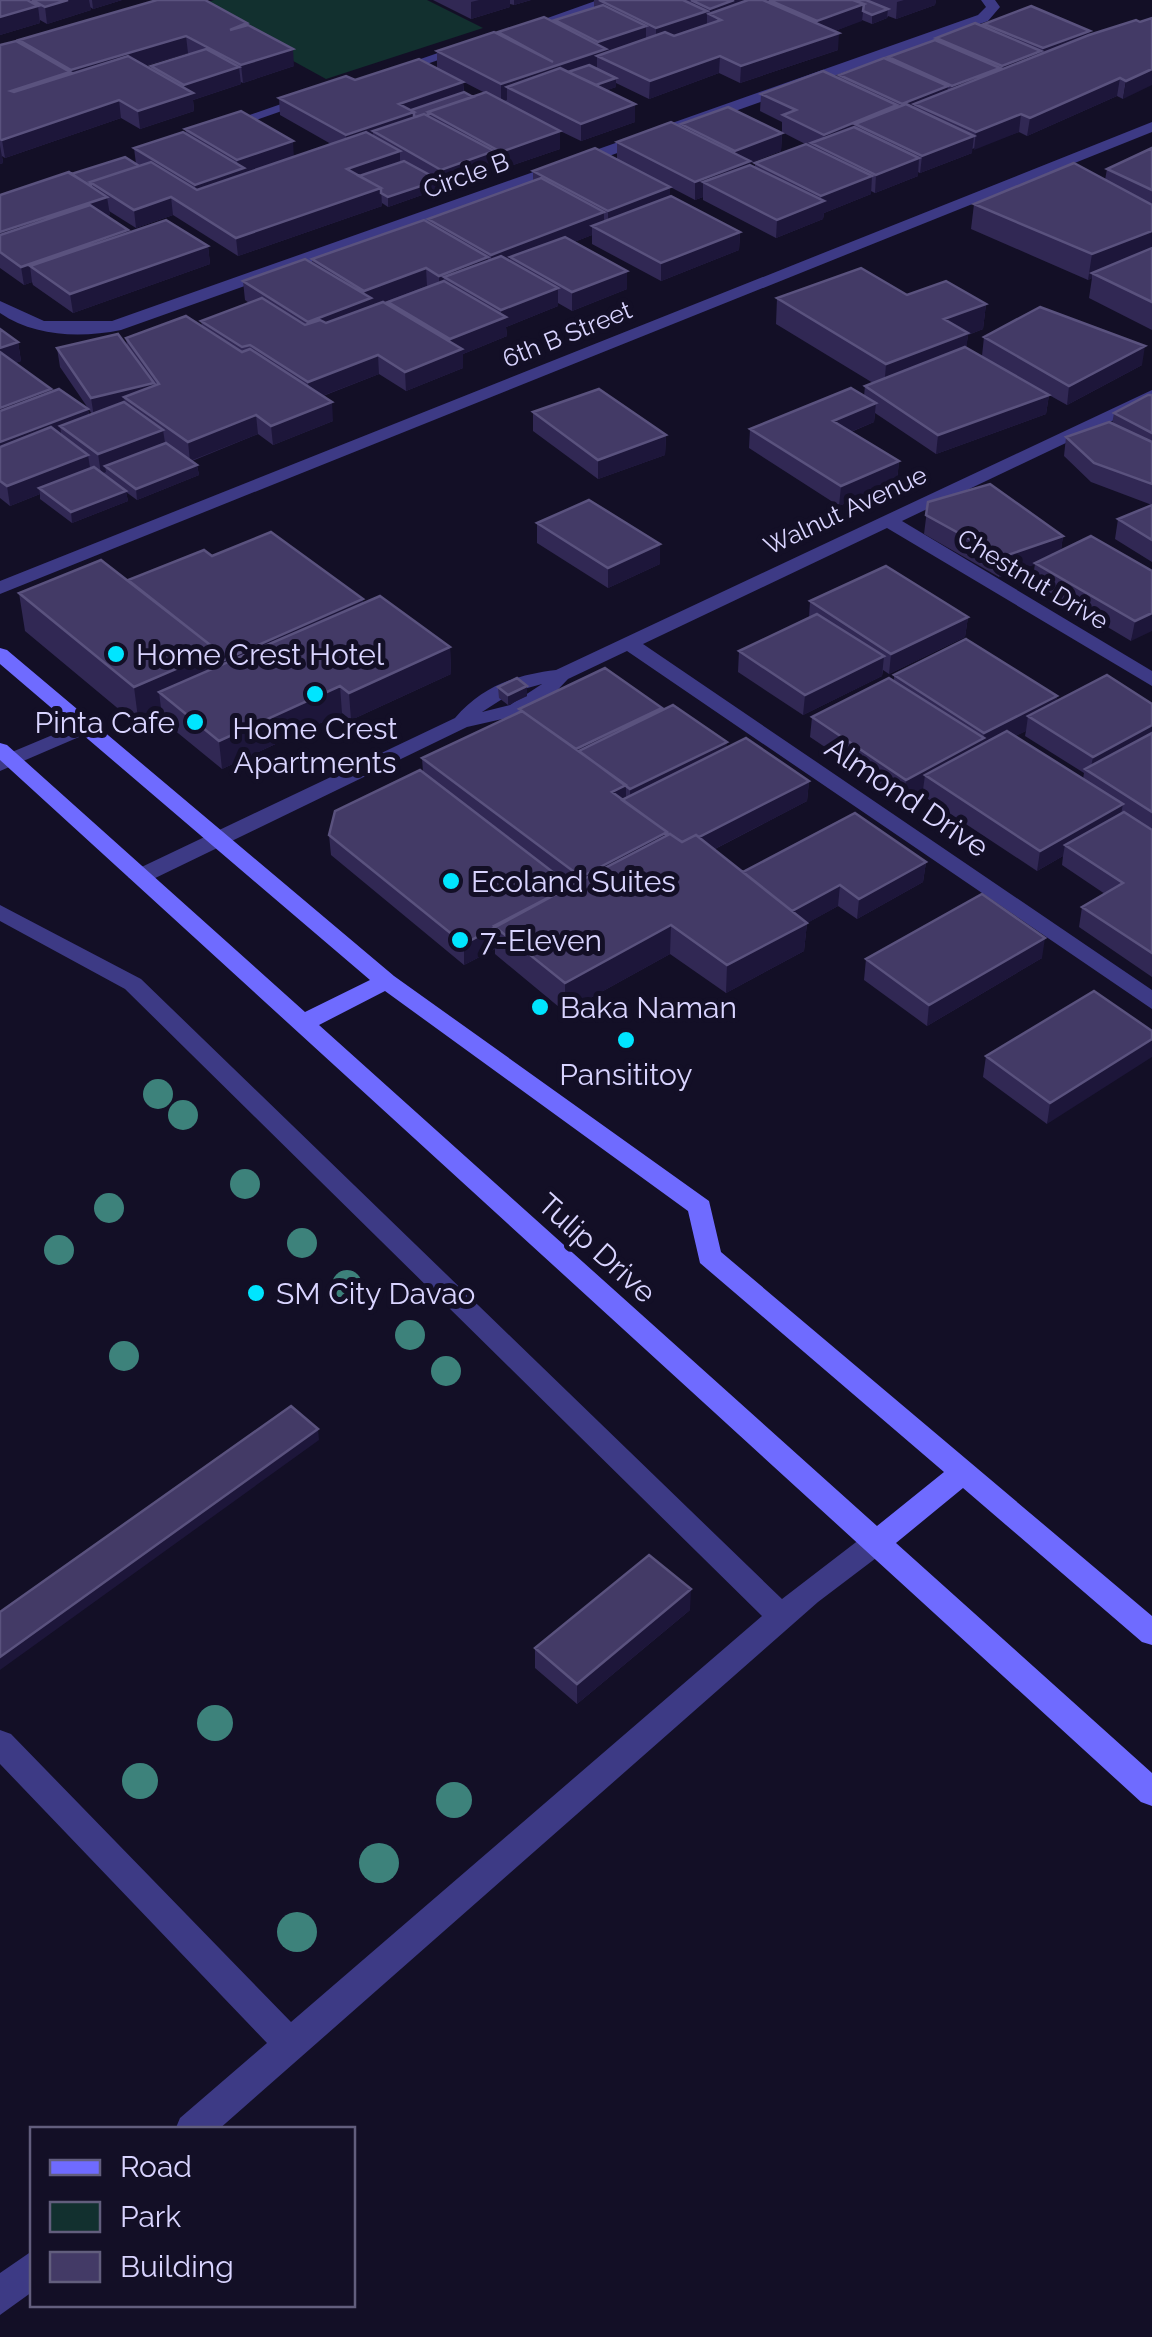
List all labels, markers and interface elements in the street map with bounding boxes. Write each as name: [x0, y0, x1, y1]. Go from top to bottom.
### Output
street label: Circle B: [419, 146, 513, 204]
street label: 6th B Street: [498, 294, 637, 374]
street label: Walnut Avenue: [759, 459, 931, 561]
street label: Chestnut Drive: [952, 522, 1114, 636]
place label: Home Crest Hotel: [136, 637, 385, 672]
marker: Home Crest Hotel: [105, 643, 127, 665]
marker: Home Crest Apartments: [304, 683, 326, 705]
place label: Pinta Cafe: [35, 705, 175, 740]
marker: Pinta Cafe: [184, 711, 206, 733]
place label: Home Crest Apartments: [232, 711, 398, 780]
street label: Almond Drive: [819, 730, 995, 864]
place label: Ecoland Suites: [471, 864, 676, 899]
marker: Ecoland Suites: [440, 870, 462, 892]
place label: 7-Eleven: [480, 923, 602, 958]
marker: 7-Eleven: [449, 929, 471, 951]
place label: Baka Naman: [560, 990, 737, 1025]
marker: Baka Naman: [529, 996, 551, 1018]
marker: Pansititoy: [615, 1029, 637, 1051]
place label: Pansititoy: [559, 1057, 693, 1092]
street label: Tulip Drive: [531, 1186, 663, 1310]
place label: SM City Davao: [276, 1276, 475, 1311]
marker: SM City Davao: [245, 1282, 267, 1304]
legend: [30, 2127, 355, 2307]
text: Road: [120, 2149, 192, 2184]
text: Park: [120, 2199, 181, 2234]
text: Building: [120, 2249, 234, 2284]

